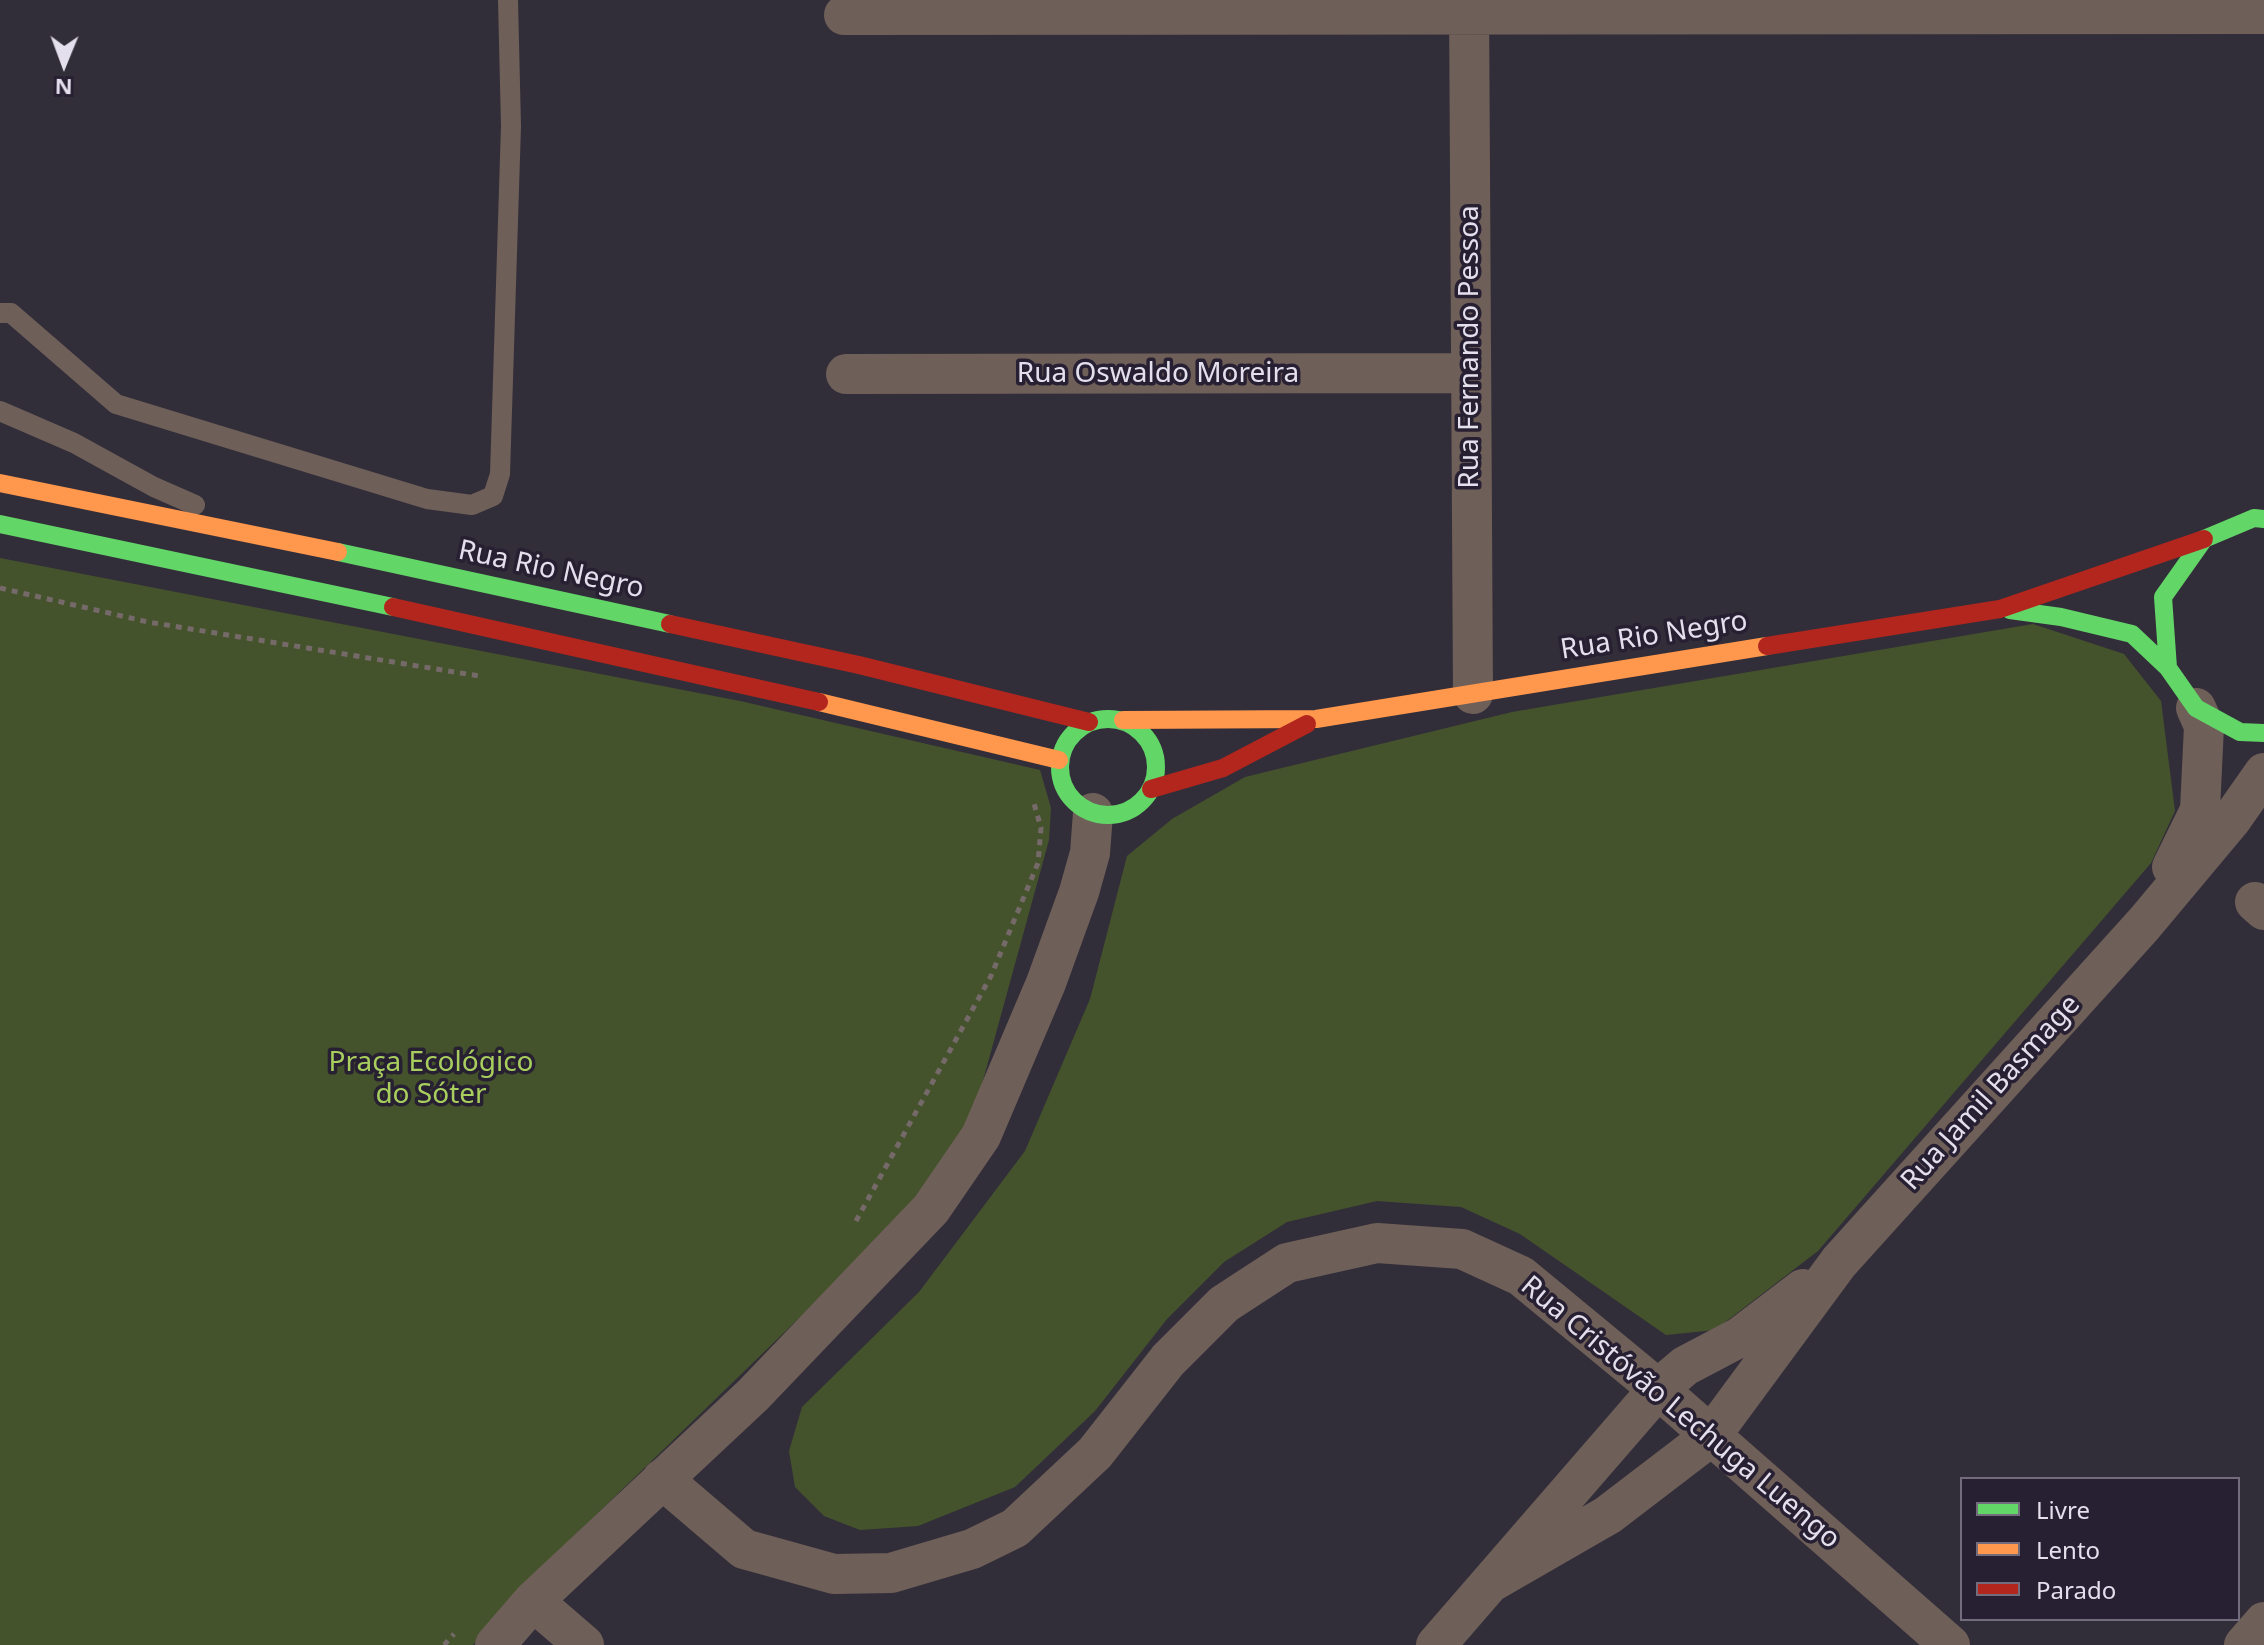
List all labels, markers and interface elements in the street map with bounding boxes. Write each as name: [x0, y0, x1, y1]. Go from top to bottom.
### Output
north arrow: [24, 24, 104, 104]
text: N: [54, 73, 73, 103]
street label: Rua Fernando Pessoa: [1453, 205, 1487, 489]
street label: Rua Oswaldo Moreira: [1017, 357, 1299, 391]
street label: Rua Rio Negro: [455, 534, 647, 606]
street label: Rua Rio Negro: [1558, 605, 1750, 667]
street label: Rua Jamil Basmage: [1894, 988, 2088, 1198]
park label: Praça Ecológico do Sóter: [328, 1046, 534, 1112]
street label: Rua Cristóvão Lechuga Luengo: [1514, 1270, 1846, 1556]
legend: [1960, 1477, 2240, 1621]
text: Livre: [2036, 1493, 2090, 1526]
text: Lento: [2036, 1533, 2100, 1566]
text: Parado: [2036, 1573, 2116, 1606]

